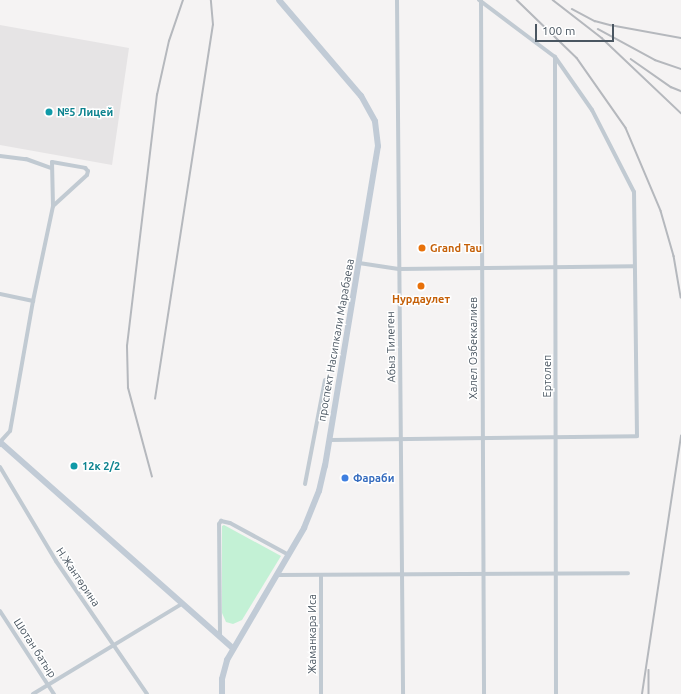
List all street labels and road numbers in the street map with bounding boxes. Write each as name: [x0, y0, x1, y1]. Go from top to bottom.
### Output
street label: проспект Насипкали Марабаева: [315, 258, 357, 422]
street label: Халел Озбеккалиев: [466, 297, 480, 399]
street label: Абыз Тилеген: [384, 311, 398, 383]
street label: Ертолеп: [540, 355, 554, 397]
street label: Н.Жантөрина: [53, 545, 103, 609]
street label: Жаманкара Иса: [305, 594, 319, 674]
street label: Шотан батыр: [11, 616, 59, 680]

